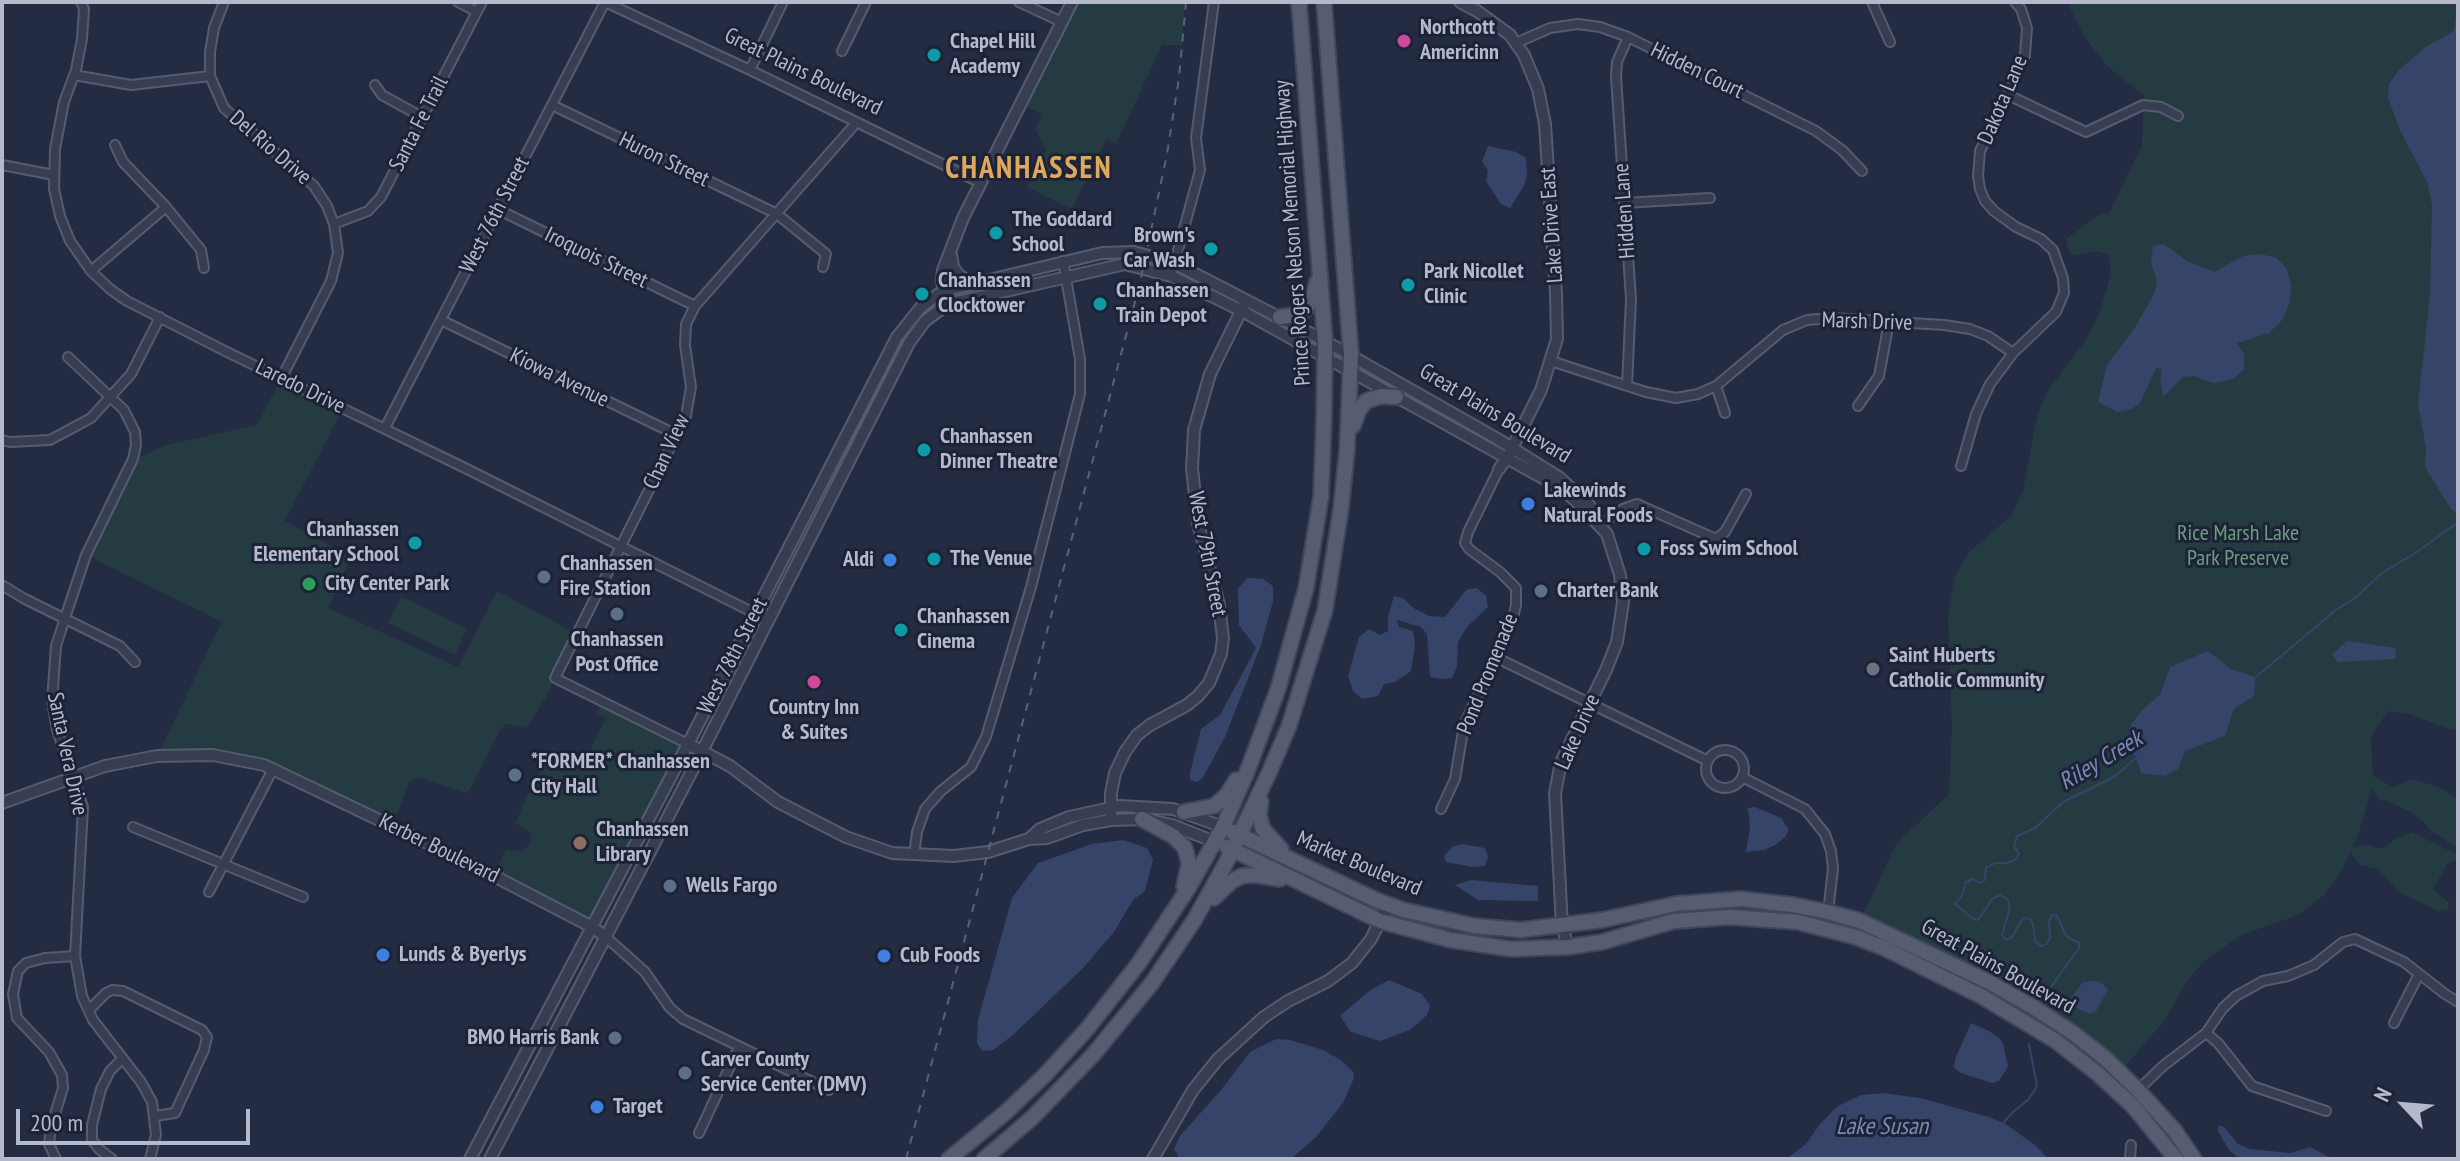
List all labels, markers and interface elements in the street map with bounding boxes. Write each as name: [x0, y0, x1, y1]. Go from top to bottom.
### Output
place label: Northcott Americinn: [1420, 15, 1499, 66]
street label: Great Plains Boulevard: [720, 22, 886, 122]
place label: Chapel Hill Academy: [950, 29, 1035, 80]
marker: Northcott Americinn: [1395, 32, 1413, 50]
street label: Hidden Court: [1646, 37, 1748, 105]
marker: Chapel Hill Academy: [925, 46, 943, 64]
street label: Dakota Lane: [1972, 52, 2034, 148]
street label: Santa Fe Trail: [384, 72, 454, 176]
street label: Prince Rogers Nelson Memorial Highway: [1269, 79, 1317, 387]
street label: Del Rio Drive: [224, 105, 316, 191]
street label: Huron Street: [615, 127, 713, 193]
district label: CHANHASSEN: [945, 151, 1113, 187]
street label: West 76th Street: [454, 152, 536, 278]
street label: Hidden Lane: [1609, 162, 1641, 260]
street label: Lake Drive East: [1535, 166, 1569, 284]
place label: The Goddard School: [1012, 207, 1112, 258]
street label: Iroquois Street: [540, 222, 652, 294]
place label: Brown's Car Wash: [1124, 223, 1195, 274]
marker: The Goddard School: [987, 224, 1005, 242]
marker: Brown's Car Wash: [1202, 240, 1220, 258]
place label: Park Nicollet Clinic: [1424, 259, 1524, 310]
place label: Chanhassen Clocktower: [938, 268, 1031, 320]
marker: Park Nicollet Clinic: [1399, 276, 1417, 294]
place label: Chanhassen Train Depot: [1116, 278, 1209, 330]
marker: Chanhassen Clocktower: [913, 285, 931, 303]
marker: Chanhassen Train Depot: [1091, 295, 1109, 313]
street label: Marsh Drive: [1821, 307, 1913, 337]
street label: Kiowa Avenue: [505, 343, 613, 413]
street label: Laredo Drive: [251, 354, 349, 420]
street label: Great Plains Boulevard: [1414, 358, 1576, 470]
street label: Chan View: [638, 410, 696, 494]
place label: Chanhassen Dinner Theatre: [940, 424, 1058, 476]
marker: Chanhassen Dinner Theatre: [915, 441, 933, 459]
place label: Lakewinds Natural Foods: [1544, 478, 1653, 530]
street label: West 79th Street: [1182, 489, 1232, 619]
marker: Lakewinds Natural Foods: [1519, 495, 1537, 513]
place label: Chanhassen Elementary School: [253, 517, 399, 568]
park label: Rice Marsh Lake Park Preserve: [2177, 521, 2299, 572]
marker: Chanhassen Elementary School: [406, 534, 424, 552]
place label: Foss Swim School: [1660, 536, 1798, 562]
marker: Foss Swim School: [1635, 540, 1653, 558]
place label: The Venue: [950, 546, 1032, 572]
place label: Aldi: [843, 547, 874, 573]
marker: The Venue: [925, 550, 943, 568]
place label: Chanhassen Fire Station: [560, 551, 653, 602]
marker: Aldi: [881, 551, 899, 569]
marker: Chanhassen Fire Station: [535, 568, 553, 586]
place label: City Center Park: [325, 571, 449, 597]
marker: City Center Park: [300, 575, 318, 593]
place label: Charter Bank: [1557, 578, 1659, 604]
marker: Charter Bank: [1532, 582, 1550, 600]
street label: West 78th Street: [692, 593, 774, 719]
place label: Chanhassen Cinema: [917, 604, 1010, 656]
marker: Chanhassen Post Office: [608, 605, 626, 623]
street label: Pond Promenade: [1452, 610, 1524, 738]
marker: Chanhassen Cinema: [892, 621, 910, 639]
place label: Chanhassen Post Office: [571, 627, 663, 678]
place label: Saint Huberts Catholic Community: [1889, 643, 2044, 694]
marker: Saint Huberts Catholic Community: [1864, 660, 1882, 678]
marker: Country Inn & Suites: [805, 673, 823, 691]
street label: Santa Vera Drive: [41, 690, 93, 818]
street label: Lake Drive: [1550, 690, 1606, 774]
place label: Country Inn & Suites: [769, 695, 859, 746]
water label: Riley Creek: [2054, 725, 2148, 797]
place label: *FORMER* Chanhassen City Hall: [531, 749, 710, 800]
marker: *FORMER* Chanhassen City Hall: [506, 766, 524, 784]
street label: Kerber Boulevard: [375, 809, 503, 889]
place label: Chanhassen Library: [596, 817, 689, 868]
street label: Market Boulevard: [1293, 826, 1425, 902]
marker: Chanhassen Library: [571, 834, 589, 852]
place label: Wells Fargo: [686, 873, 777, 899]
marker: Wells Fargo: [661, 877, 679, 895]
street label: Great Plains Boulevard: [1916, 914, 2080, 1020]
place label: Lunds & Byerlys: [399, 942, 526, 968]
place label: Cub Foods: [900, 943, 980, 969]
marker: Lunds & Byerlys: [374, 946, 392, 964]
marker: Cub Foods: [875, 947, 893, 965]
place label: BMO Harris Bank: [467, 1025, 599, 1051]
marker: BMO Harris Bank: [606, 1029, 624, 1047]
place label: Carver County Service Center (DMV): [701, 1047, 867, 1098]
marker: Carver County Service Center (DMV): [676, 1064, 694, 1082]
north arrow: [2364, 1065, 2444, 1145]
text: N: [2367, 1083, 2398, 1106]
scale bar: [20, 1093, 254, 1143]
place label: Target: [613, 1094, 663, 1120]
marker: Target: [588, 1098, 606, 1116]
text: 200 m: [30, 1107, 83, 1138]
water label: Lake Susan: [1836, 1113, 1928, 1141]

